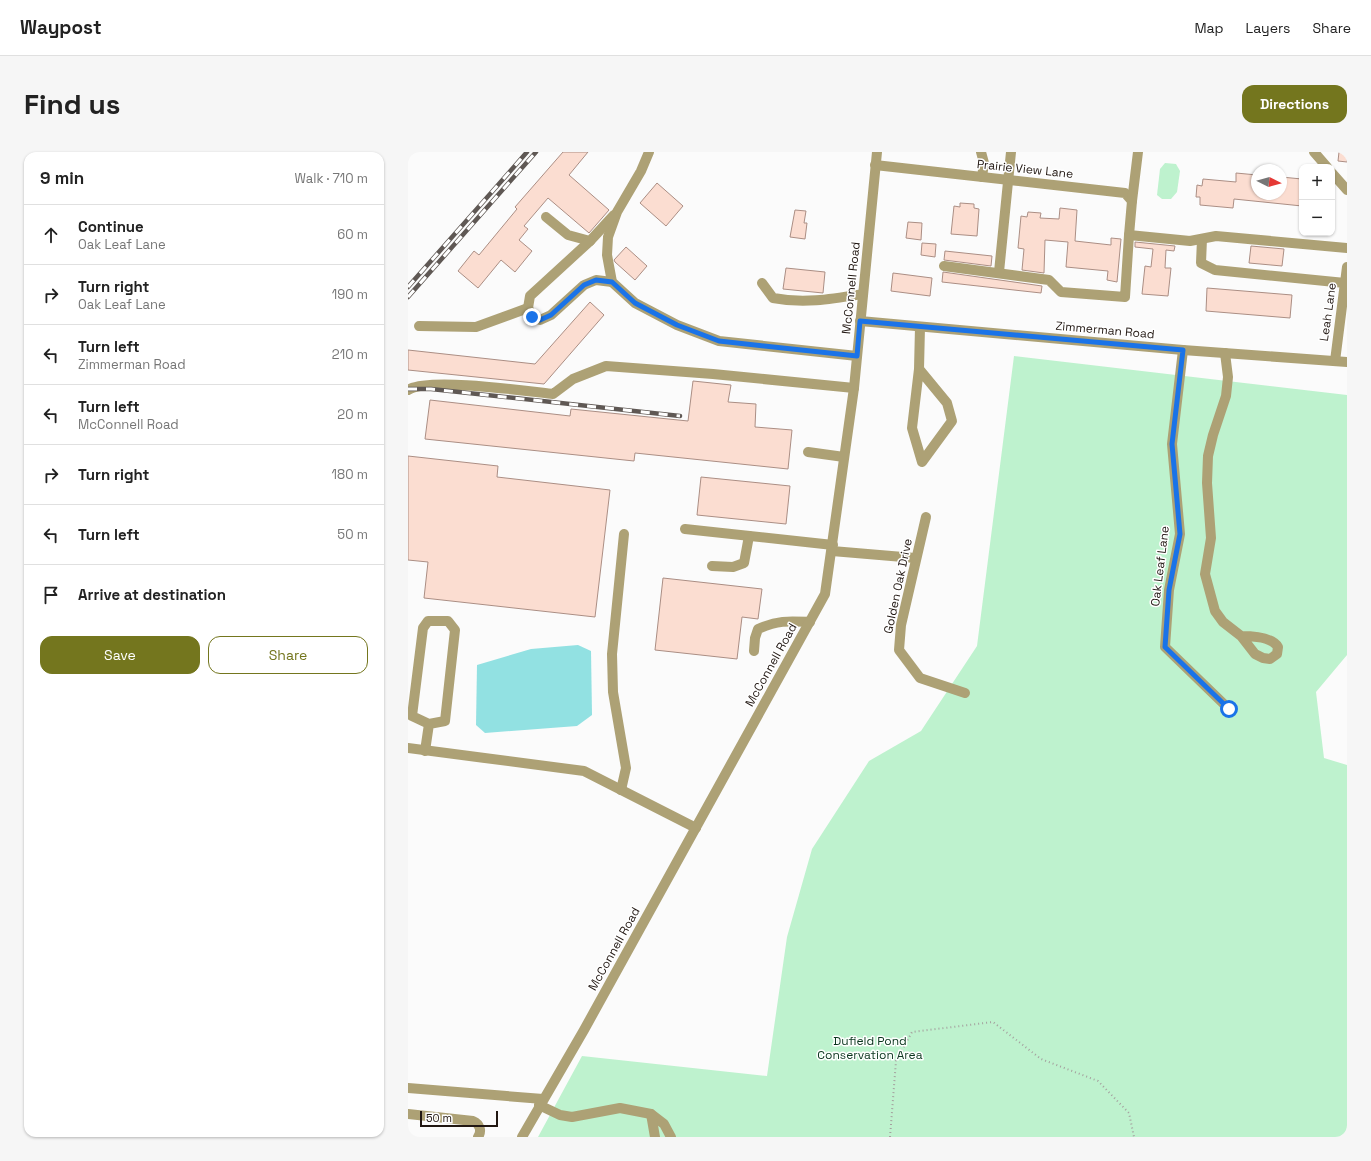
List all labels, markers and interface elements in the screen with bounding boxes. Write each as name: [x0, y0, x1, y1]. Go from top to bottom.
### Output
text: Waypost: [20, 15, 102, 40]
text: Map: [1194, 19, 1224, 37]
text: Layers: [1246, 19, 1290, 37]
text: Share: [1312, 19, 1351, 37]
button: Directions: [1242, 85, 1347, 123]
text: Find us: [24, 86, 121, 122]
street label: Prairie View Lane: [976, 156, 1074, 182]
north arrow: [1251, 164, 1287, 200]
map controls: [1299, 164, 1335, 236]
button: +: [1299, 164, 1335, 200]
text: 9 min: [40, 167, 84, 189]
text: Walk · 710 m: [295, 170, 368, 187]
button: −: [1299, 200, 1335, 236]
text: Continue: [78, 217, 144, 236]
icon: ahead: [40, 224, 62, 246]
text: 60 m: [337, 226, 368, 243]
text: Oak Leaf Lane: [78, 236, 166, 253]
street label: McConnell Road: [838, 241, 864, 335]
text: Turn right: [78, 277, 149, 296]
street label: Leah Lane: [1316, 282, 1340, 342]
icon: right: [40, 284, 62, 306]
text: 190 m: [332, 286, 368, 303]
text: Oak Leaf Lane: [78, 296, 166, 313]
route end: [523, 308, 541, 326]
street label: Zimmerman Road: [1055, 318, 1155, 342]
text: Turn left: [78, 337, 140, 356]
icon: left: [40, 344, 62, 366]
text: 210 m: [332, 346, 368, 363]
text: Zimmerman Road: [78, 356, 186, 373]
text: Turn left: [78, 397, 140, 416]
icon: left: [40, 404, 62, 426]
text: 20 m: [337, 406, 368, 423]
text: McConnell Road: [78, 416, 179, 433]
icon: right: [40, 464, 62, 486]
text: Turn right: [78, 465, 149, 484]
text: 180 m: [332, 466, 368, 483]
icon: left: [40, 524, 62, 546]
text: Turn left: [78, 525, 140, 544]
street label: Oak Leaf Lane: [1147, 525, 1173, 607]
text: 50 m: [337, 526, 368, 543]
street label: Golden Oak Drive: [880, 537, 916, 635]
icon: arrive: [40, 584, 62, 606]
text: Arrive at destination: [78, 585, 226, 604]
street label: McConnell Road: [741, 620, 801, 710]
button: Save: [40, 636, 200, 674]
button: Share: [208, 636, 368, 674]
route start: [1220, 700, 1238, 718]
street label: McConnell Road: [584, 904, 644, 994]
park label: Dufield Pond Conservation Area: [817, 1033, 923, 1063]
scale bar: [420, 1109, 498, 1128]
text: 50 m: [426, 1111, 452, 1125]

